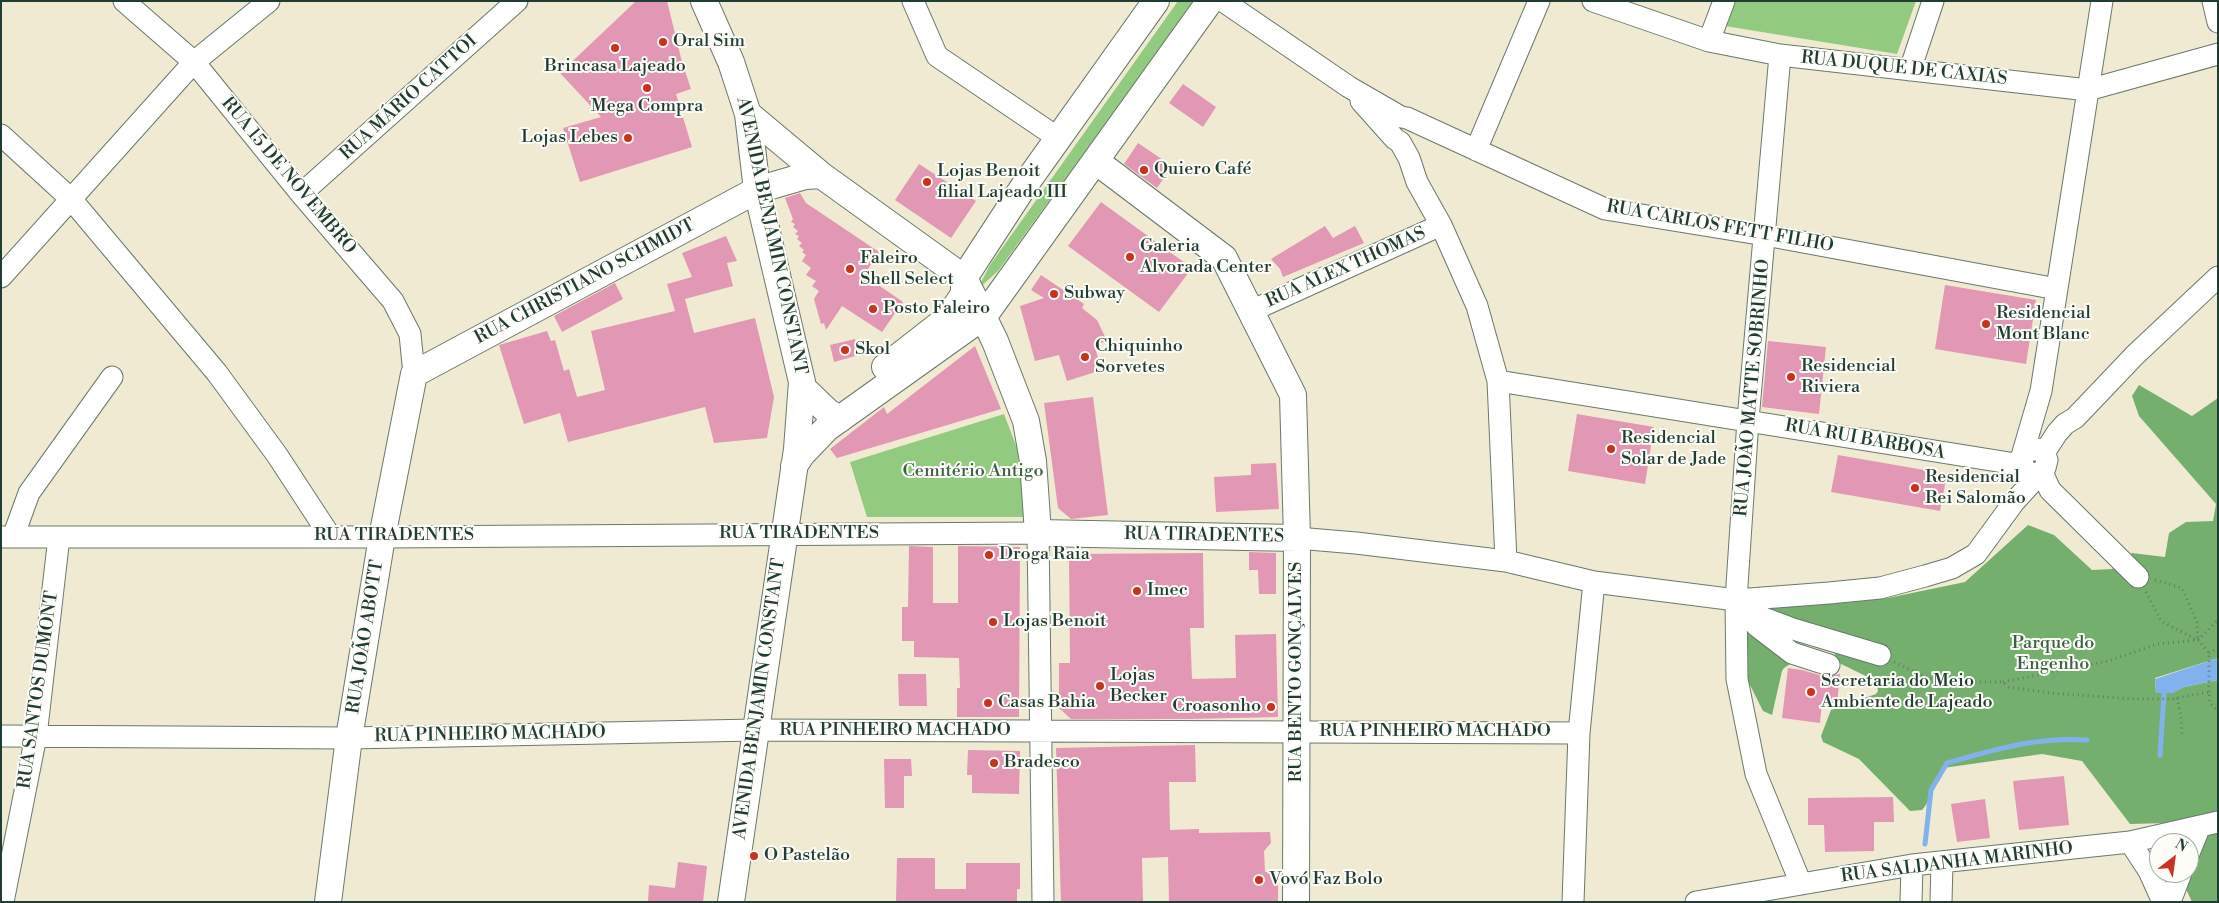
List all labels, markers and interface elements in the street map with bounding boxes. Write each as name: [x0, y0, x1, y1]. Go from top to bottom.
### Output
street label: RUA MÁRIO CATTOI: [336, 31, 482, 165]
place label: Oral Sim: [673, 31, 745, 53]
marker: Oral Sim: [657, 36, 669, 48]
marker: Brincasa Lajeado: [609, 42, 621, 54]
street label: RUA DUQUE DE CAXIAS: [1800, 47, 2008, 91]
place label: Brincasa Lajeado: [544, 56, 686, 78]
marker: Mega Compra: [641, 82, 653, 94]
street label: RUA 15 DE NOVEMBRO: [216, 93, 360, 259]
street label: AVENIDA BENJAMIN CONSTANT: [731, 95, 811, 377]
place label: Mega Compra: [591, 96, 703, 118]
place label: Lojas Lebes: [521, 127, 618, 149]
marker: Lojas Lebes: [622, 132, 634, 144]
place label: Quiero Café: [1154, 159, 1251, 181]
place label: Lojas Benoit filial Lajeado III: [937, 161, 1067, 203]
marker: Quiero Café: [1138, 164, 1150, 176]
marker: Lojas Benoit filial Lajeado III: [921, 176, 933, 188]
street label: RUA CARLOS FETT FILHO: [1605, 196, 1835, 258]
street label: RUA CHRISTIANO SCHMIDT: [471, 215, 699, 349]
street label: RUA ALEX THOMAS: [1263, 223, 1429, 313]
place label: Galeria Alvorada Center: [1140, 236, 1272, 278]
place label: Faleiro Shell Select: [860, 248, 954, 290]
marker: Galeria Alvorada Center: [1124, 251, 1136, 263]
street label: RUA JOÃO MATTE SOBRINHO: [1731, 258, 1775, 518]
marker: Faleiro Shell Select: [844, 263, 856, 275]
place label: Subway: [1064, 283, 1125, 305]
marker: Subway: [1048, 288, 1060, 300]
place label: Posto Faleiro: [883, 298, 990, 320]
marker: Posto Faleiro: [867, 303, 879, 315]
place label: Residencial Mont Blanc: [1996, 303, 2091, 346]
marker: Residencial Mont Blanc: [1980, 318, 1992, 330]
place label: Chiquinho Sorvetes: [1095, 336, 1183, 378]
place label: Skol: [855, 339, 890, 361]
marker: Skol: [839, 344, 851, 356]
marker: Chiquinho Sorvetes: [1079, 351, 1091, 363]
place label: Residencial Riviera: [1801, 356, 1896, 398]
marker: Residencial Riviera: [1785, 371, 1797, 383]
street label: RUA RUI BARBOSA: [1783, 415, 1947, 465]
place label: Residencial Solar de Jade: [1621, 428, 1726, 470]
marker: Residencial Solar de Jade: [1605, 443, 1617, 455]
park label: Cemitério Antigo: [903, 461, 1043, 483]
place label: Residencial Rei Salomão: [1925, 467, 2026, 509]
marker: Residencial Rei Salomão: [1909, 482, 1921, 494]
street label: RUA TIRADENTES: [719, 523, 879, 545]
street label: RUA TIRADENTES: [1124, 524, 1284, 548]
street label: RUA TIRADENTES: [314, 525, 474, 547]
place label: Droga Raia: [999, 544, 1090, 566]
marker: Droga Raia: [983, 549, 995, 561]
street label: AVENIDA BENJAMIN CONSTANT: [730, 557, 790, 841]
street label: RUA JOÃO ABOTT: [343, 558, 389, 716]
street label: RUA BENTO GONÇALVES: [1286, 562, 1308, 782]
place label: Imec: [1147, 580, 1188, 602]
marker: Imec: [1131, 585, 1143, 597]
street label: RUA SANTOS DUMONT: [14, 590, 64, 790]
place label: Lojas Benoit: [1003, 611, 1106, 633]
marker: Lojas Benoit: [987, 616, 999, 628]
park label: Parque do Engenho: [2012, 633, 2094, 676]
place label: Lojas Becker: [1110, 665, 1167, 708]
place label: Secretaria do Meio Ambiente de Lajeado: [1821, 671, 1993, 714]
marker: Lojas Becker: [1094, 680, 1106, 692]
marker: Secretaria do Meio Ambiente de Lajeado: [1805, 686, 1817, 698]
place label: Casas Bahia: [998, 692, 1096, 714]
place label: Croasonho: [1172, 696, 1261, 718]
marker: Casas Bahia: [982, 697, 994, 709]
marker: Croasonho: [1265, 701, 1277, 713]
street label: RUA PINHEIRO MACHADO: [779, 720, 1011, 742]
street label: RUA PINHEIRO MACHADO: [1319, 721, 1551, 743]
street label: RUA PINHEIRO MACHADO: [374, 722, 606, 748]
place label: Bradesco: [1004, 752, 1080, 774]
marker: Bradesco: [988, 757, 1000, 769]
north arrow: [2149, 833, 2199, 883]
text: N: [2172, 835, 2190, 856]
street label: RUA SALDANHA MARINHO: [1840, 838, 2074, 888]
place label: O Pastelão: [764, 845, 850, 867]
marker: O Pastelão: [748, 850, 760, 862]
place label: Vovó Faz Bolo: [1269, 869, 1383, 891]
marker: Vovó Faz Bolo: [1253, 874, 1265, 886]

